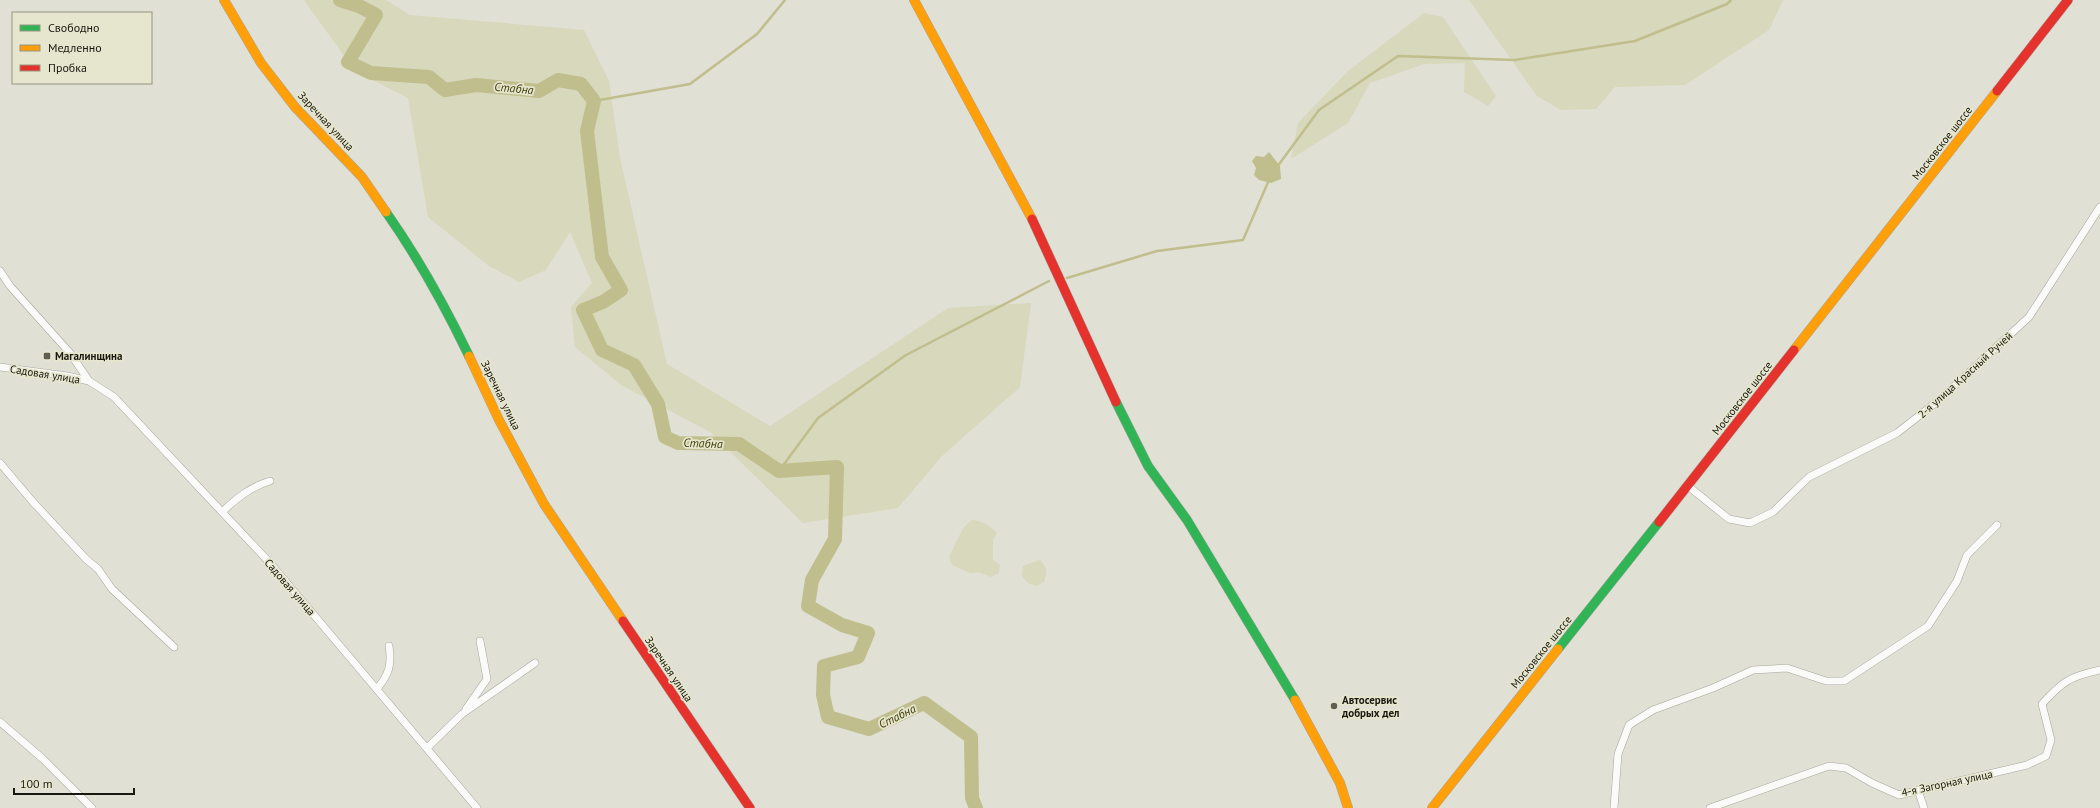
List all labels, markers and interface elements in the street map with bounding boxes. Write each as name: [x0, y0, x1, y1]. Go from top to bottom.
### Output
legend: [12, 12, 152, 84]
text: Свободно: [48, 20, 99, 35]
text: Медленно: [48, 40, 102, 55]
text: Пробка: [48, 60, 87, 75]
water label: Стабна: [494, 79, 534, 97]
street label: Заречная улица: [295, 88, 357, 154]
street label: Московское шоссе: [1909, 103, 1975, 183]
street label: 2-я улица Красный Ручей: [1915, 329, 2015, 421]
place label: Магалинщина: [55, 349, 122, 363]
marker: Магалинщина: [42, 351, 52, 361]
street label: Заречная улица: [478, 358, 524, 432]
street label: Московское шоссе: [1709, 358, 1775, 438]
street label: Садовая улица: [9, 362, 81, 386]
water label: Стабна: [683, 435, 723, 451]
street label: Садовая улица: [262, 556, 318, 618]
street label: Московское шоссе: [1507, 612, 1575, 691]
street label: Заречная улица: [642, 634, 696, 704]
place label: Автосервис добрых дел: [1341, 693, 1400, 720]
water label: Стабна: [876, 701, 918, 731]
marker: Автосервис добрых дел: [1329, 701, 1339, 711]
street label: 4-я Загорная улица: [1900, 767, 1994, 799]
scale bar: [14, 770, 134, 796]
text: 100 m: [20, 776, 53, 791]

